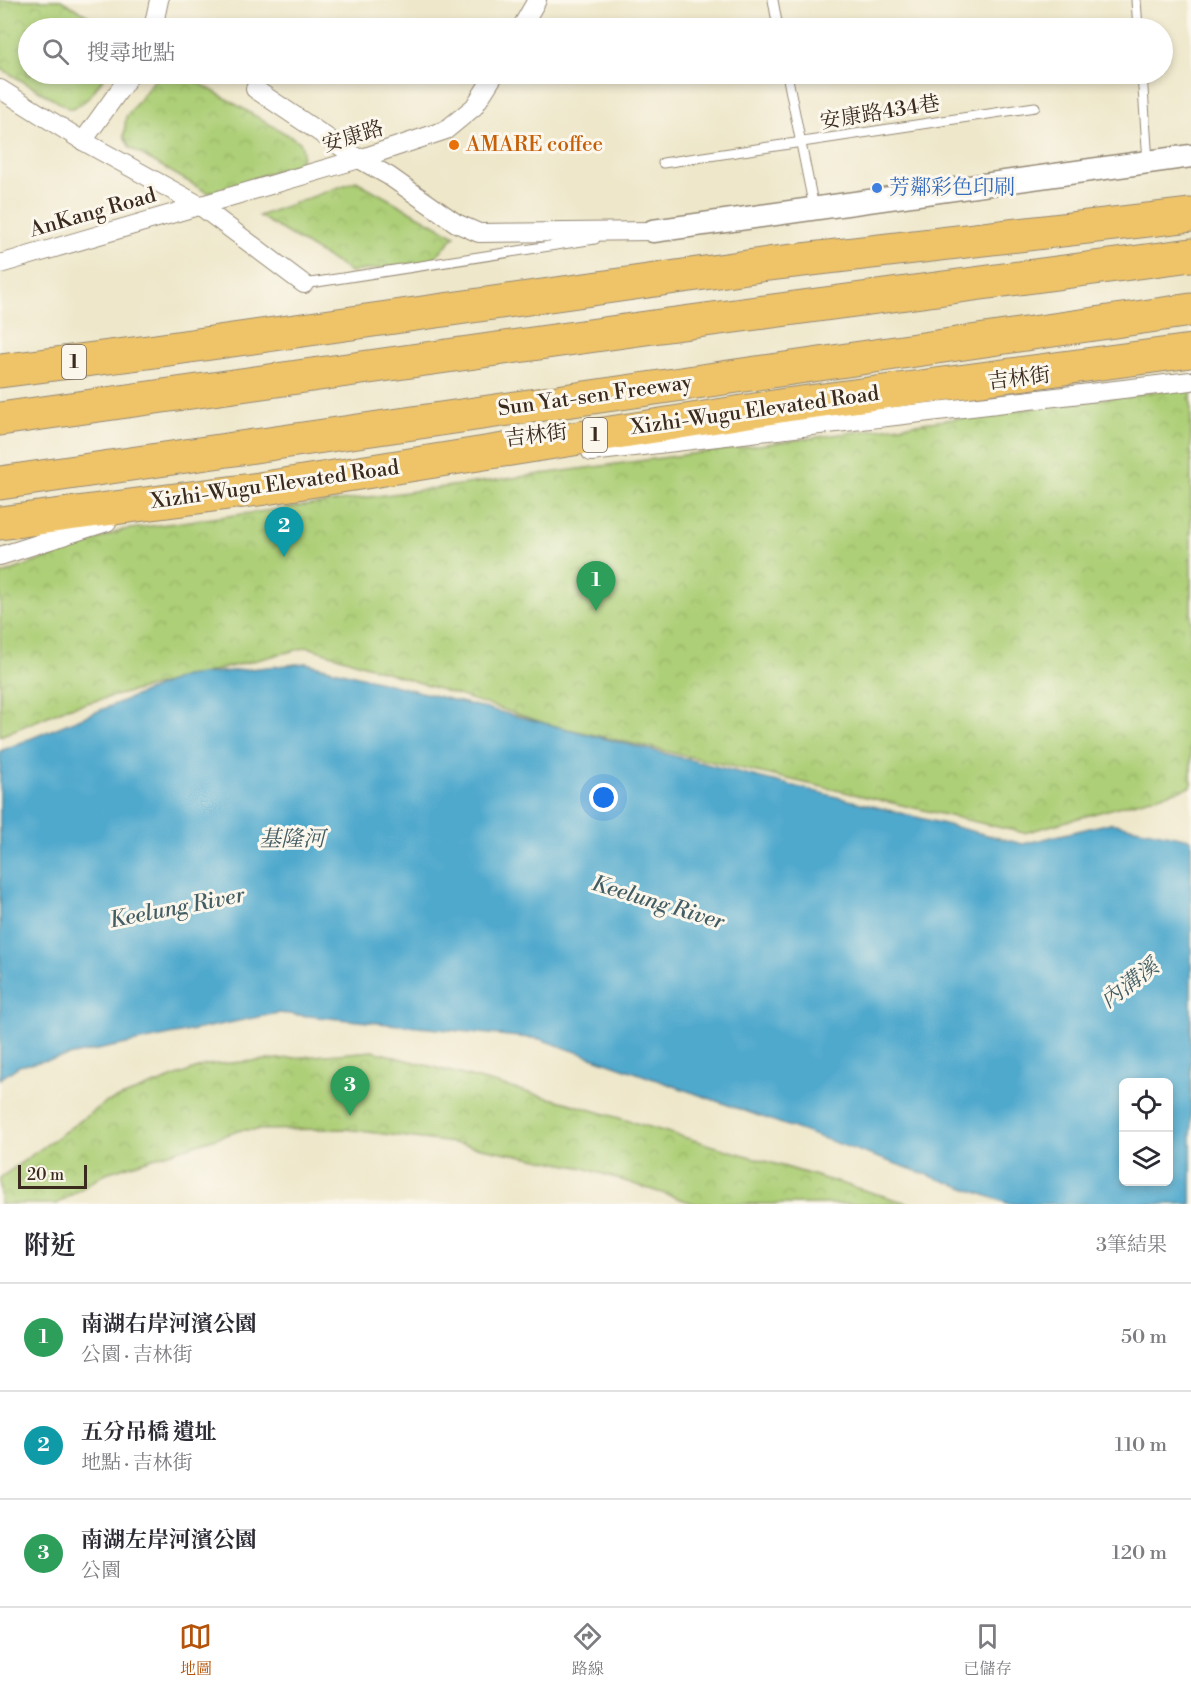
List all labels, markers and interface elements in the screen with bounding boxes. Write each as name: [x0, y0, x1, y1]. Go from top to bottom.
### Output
search box: [18, 18, 1173, 84]
icon: search: [39, 35, 72, 68]
text: 搜尋地點: [87, 40, 175, 67]
street label: 安康路434巷: [818, 91, 942, 135]
street label: 安康路: [319, 115, 387, 159]
place label: AMARE coffee: [465, 132, 603, 158]
marker: AMARE coffee: [447, 138, 461, 152]
place label: 芳鄰彩色印刷: [889, 175, 1015, 201]
marker: 芳鄰彩色印刷: [870, 181, 884, 195]
street label: AnKang Road: [26, 183, 159, 244]
road number: 1: [62, 345, 86, 379]
street label: 吉林街: [986, 362, 1052, 396]
street label: Sun Yat-sen Freeway: [496, 369, 694, 422]
street label: Xizhi-Wugu Elevated Road: [628, 381, 881, 441]
road number: 1: [583, 418, 607, 452]
street label: 吉林街: [503, 419, 569, 453]
street label: Xizhi-Wugu Elevated Road: [148, 455, 401, 515]
pin: 2: [264, 508, 304, 557]
pin: 1: [576, 562, 616, 611]
your location: [589, 783, 618, 812]
water label: 基隆河: [259, 826, 329, 853]
water label: Keelung River: [588, 870, 728, 936]
water label: Keelung River: [107, 882, 248, 934]
water label: 內溝溪: [1096, 952, 1166, 1015]
pin: 3: [330, 1066, 370, 1116]
map controls: [1119, 1078, 1173, 1186]
button: locate: [1119, 1078, 1173, 1132]
button: layers: [1119, 1132, 1173, 1186]
scale bar: [18, 1162, 87, 1190]
text: 20 m: [27, 1165, 64, 1185]
text: 附近: [24, 1230, 76, 1262]
text: 3筆結果: [1096, 1233, 1167, 1258]
text: 南湖右岸河濱公園: [81, 1311, 257, 1338]
text: 1: [39, 1325, 48, 1350]
text: 50 m: [1121, 1325, 1167, 1350]
text: 公園 · 吉林街: [81, 1343, 193, 1368]
text: 五分吊橋 遺址: [81, 1419, 217, 1446]
text: 2: [37, 1433, 50, 1458]
text: 110 m: [1115, 1433, 1167, 1458]
text: 地點 · 吉林街: [81, 1451, 193, 1476]
text: 南湖左岸河濱公園: [81, 1527, 257, 1554]
text: 3: [37, 1541, 50, 1566]
text: 120 m: [1112, 1541, 1167, 1566]
text: 公園: [81, 1559, 121, 1584]
tab: 地圖: [179, 1620, 212, 1679]
tab: 路線: [571, 1620, 604, 1679]
tab: 已儲存: [963, 1620, 1011, 1679]

